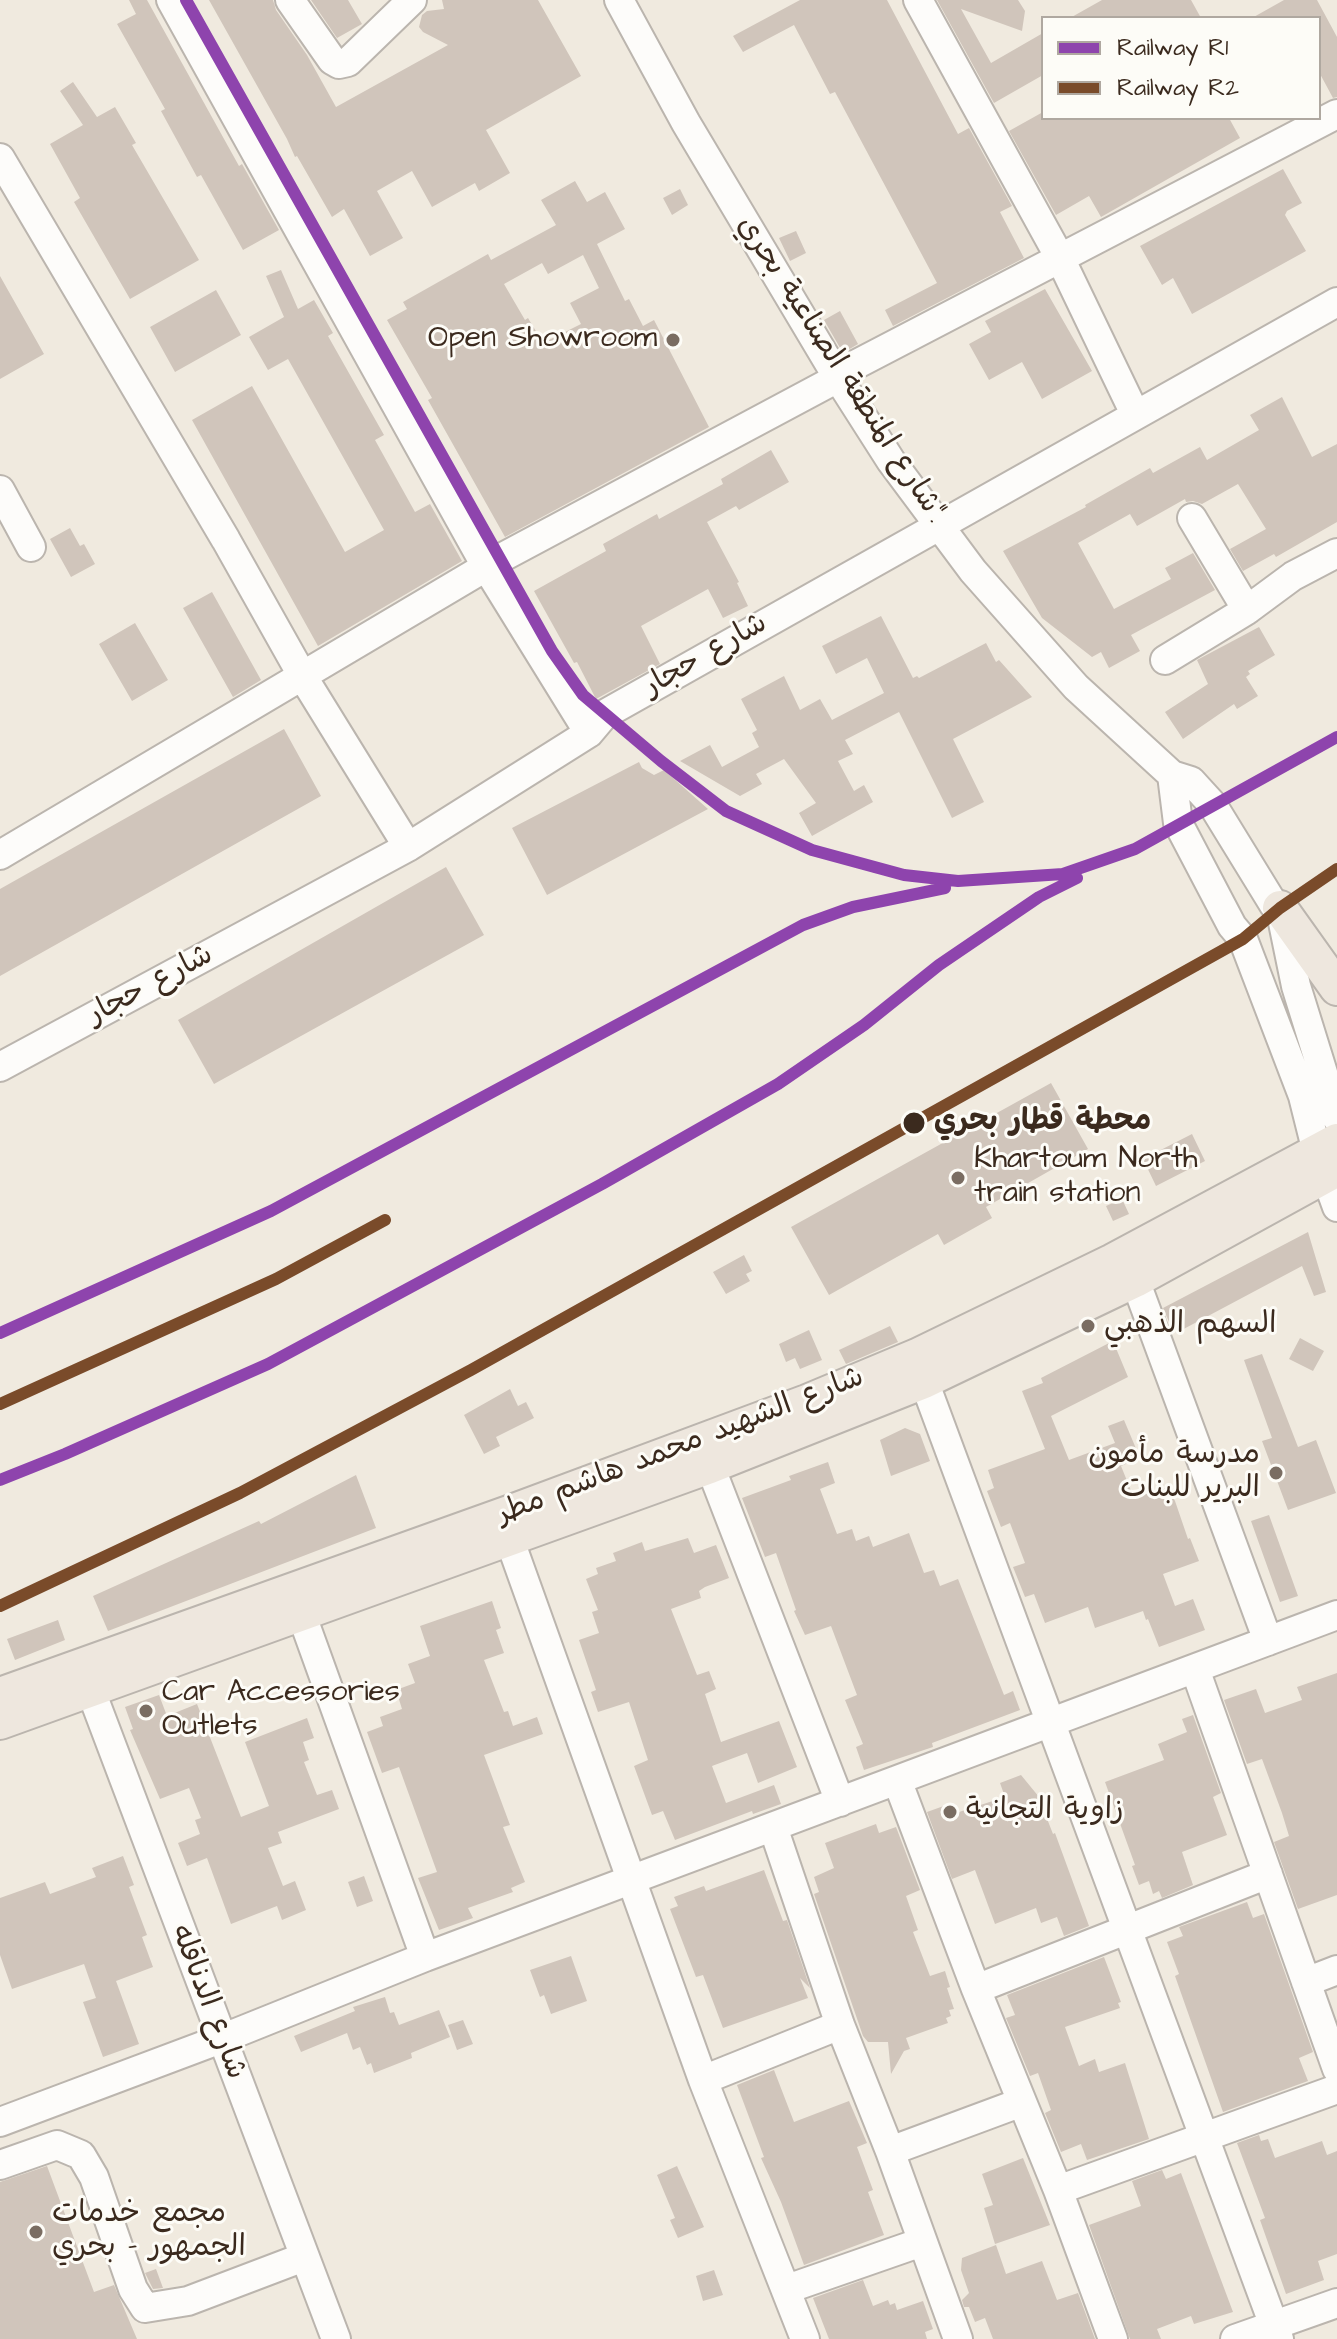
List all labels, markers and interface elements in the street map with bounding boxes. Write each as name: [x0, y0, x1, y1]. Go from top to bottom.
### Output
legend: [1041, 16, 1321, 120]
text: Railway R1: [1117, 31, 1228, 65]
text: Railway R2: [1117, 71, 1239, 105]
street label: شارع المنطقة الصناعية بحري".: [727, 210, 953, 530]
place label: Open Showroom: [428, 322, 657, 358]
marker: Open Showroom: [664, 331, 682, 349]
street label: شارع حجار: [638, 606, 774, 706]
street label: شارع حجار: [82, 938, 220, 1034]
place label: محطة قطار بحري: [934, 1105, 1151, 1141]
marker: محطة قطار بحري: [901, 1110, 927, 1136]
place label: Khartoum North train station: [974, 1143, 1198, 1214]
marker: Khartoum North train station: [949, 1169, 967, 1187]
place label: السهم الذهبي: [1104, 1308, 1277, 1344]
marker: السهم الذهبي: [1079, 1317, 1097, 1335]
street label: شارع الشهيد محمد هاشم مطر: [493, 1360, 869, 1534]
place label: مدرسة مأمون البرير للبنات: [1088, 1438, 1260, 1508]
marker: مدرسة مأمون البرير للبنات: [1267, 1464, 1285, 1482]
place label: Car Accessories Outlets: [162, 1676, 400, 1746]
marker: Car Accessories Outlets: [137, 1702, 155, 1720]
place label: زاوية التجانية: [966, 1794, 1124, 1830]
marker: زاوية التجانية: [941, 1803, 959, 1821]
street label: شارع الدناقله: [161, 1919, 253, 2085]
place label: مجمع خدمات الجمهور - بحري: [52, 2197, 246, 2268]
marker: مجمع خدمات الجمهور - بحري: [27, 2223, 45, 2241]

